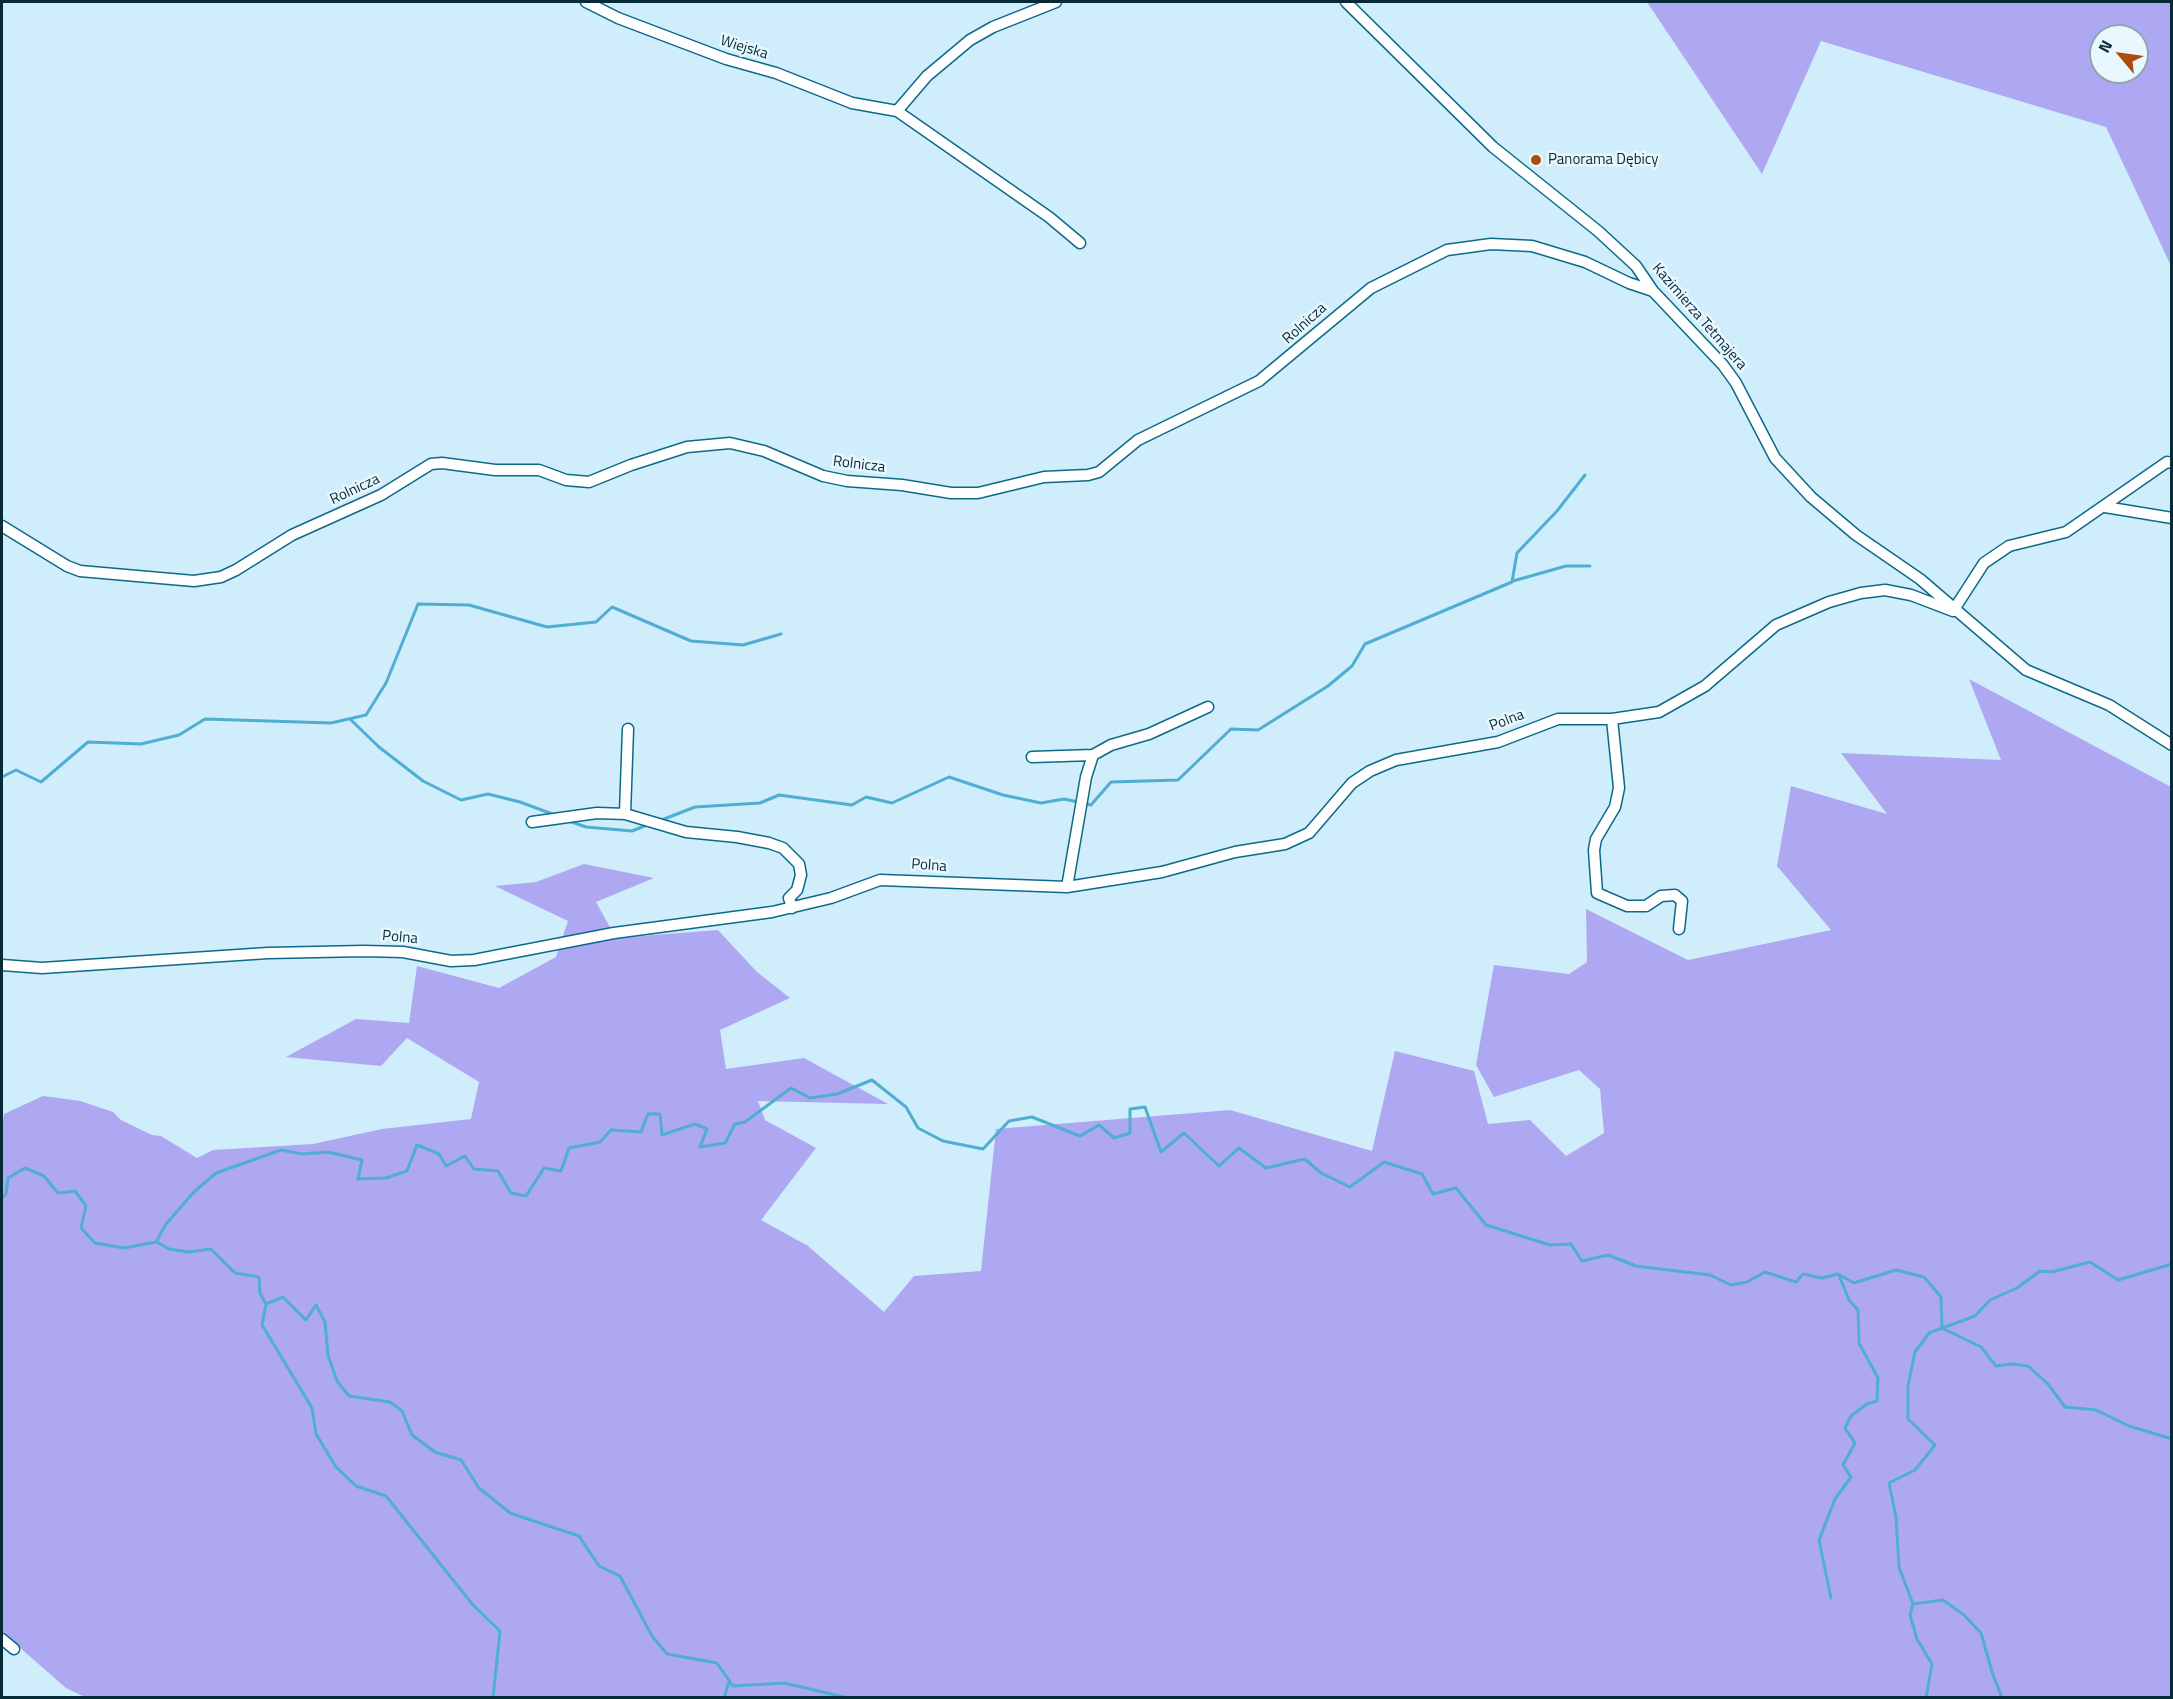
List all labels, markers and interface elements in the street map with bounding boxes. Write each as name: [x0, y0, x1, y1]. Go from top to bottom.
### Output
north arrow: [2089, 24, 2149, 84]
street label: Wiejska: [718, 32, 770, 64]
text: N: [2092, 36, 2118, 57]
place label: Panorama Dębicy: [1548, 151, 1659, 169]
marker: Panorama Dębicy: [1529, 153, 1543, 167]
street label: Kazimierza Tetmajera: [1648, 260, 1750, 374]
street label: Rolnicza: [1279, 300, 1331, 348]
street label: Rolnicza: [832, 453, 886, 477]
street label: Rolnicza: [327, 471, 383, 509]
street label: Polna: [1487, 706, 1527, 736]
street label: Polna: [911, 856, 947, 876]
street label: Polna: [381, 927, 419, 949]

